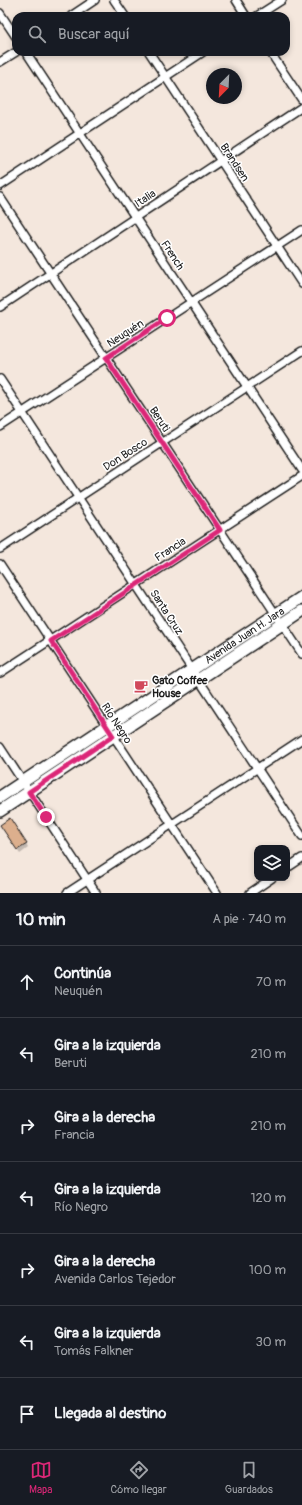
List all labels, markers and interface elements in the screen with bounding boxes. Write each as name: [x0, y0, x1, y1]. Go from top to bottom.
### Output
search box: [12, 12, 290, 56]
icon: search: [26, 23, 48, 45]
text: Buscar aquí: [58, 25, 130, 44]
north arrow: [206, 68, 242, 104]
street label: Brandsen: [217, 141, 252, 184]
street label: Italia: [132, 187, 158, 210]
street label: French: [158, 238, 187, 272]
route start: [158, 309, 176, 327]
street label: Neuquén: [104, 317, 146, 350]
street label: Beruti: [147, 404, 173, 434]
street label: Don Bosco: [101, 435, 150, 473]
street label: Francia: [152, 535, 188, 564]
street label: Santa Cruz: [147, 587, 186, 638]
street label: Avenida Juan H. Jara: [202, 605, 287, 667]
place label: Gato Coffee House: [152, 674, 208, 700]
cafe icon: Gato Coffee House: [133, 678, 149, 694]
street label: Río Negro: [99, 701, 135, 746]
route end: [37, 808, 55, 826]
map controls: [254, 845, 290, 881]
button: layers: [254, 845, 290, 881]
text: 10 min: [16, 909, 66, 930]
text: A pie · 740 m: [212, 911, 286, 927]
text: Continúa: [54, 964, 111, 983]
icon: ahead: [16, 971, 38, 993]
text: 70 m: [256, 974, 286, 990]
text: Neuquén: [54, 983, 103, 999]
text: Gira a la izquierda: [54, 1036, 161, 1055]
icon: left: [16, 1043, 38, 1065]
text: 210 m: [250, 1046, 286, 1062]
text: Beruti: [54, 1055, 87, 1071]
text: Gira a la derecha: [54, 1108, 155, 1127]
icon: right: [16, 1115, 38, 1137]
text: 210 m: [250, 1118, 286, 1134]
text: Francia: [54, 1127, 94, 1143]
text: Gira a la izquierda: [54, 1180, 161, 1199]
icon: left: [16, 1187, 38, 1209]
text: 120 m: [250, 1190, 286, 1206]
text: Río Negro: [54, 1199, 108, 1215]
text: Gira a la derecha: [54, 1252, 155, 1271]
icon: right: [16, 1259, 38, 1281]
text: 100 m: [249, 1262, 286, 1278]
text: Avenida Carlos Tejedor: [54, 1271, 176, 1287]
text: Gira a la izquierda: [54, 1324, 161, 1343]
icon: left: [16, 1331, 38, 1353]
text: 30 m: [256, 1334, 286, 1350]
text: Tomás Falkner: [54, 1343, 133, 1359]
icon: arrive: [16, 1403, 38, 1425]
text: Llegada al destino: [54, 1404, 166, 1423]
tab: Mapa: [29, 1459, 52, 1496]
tab: Cómo llegar: [111, 1459, 167, 1496]
tab: Guardados: [225, 1459, 273, 1496]

